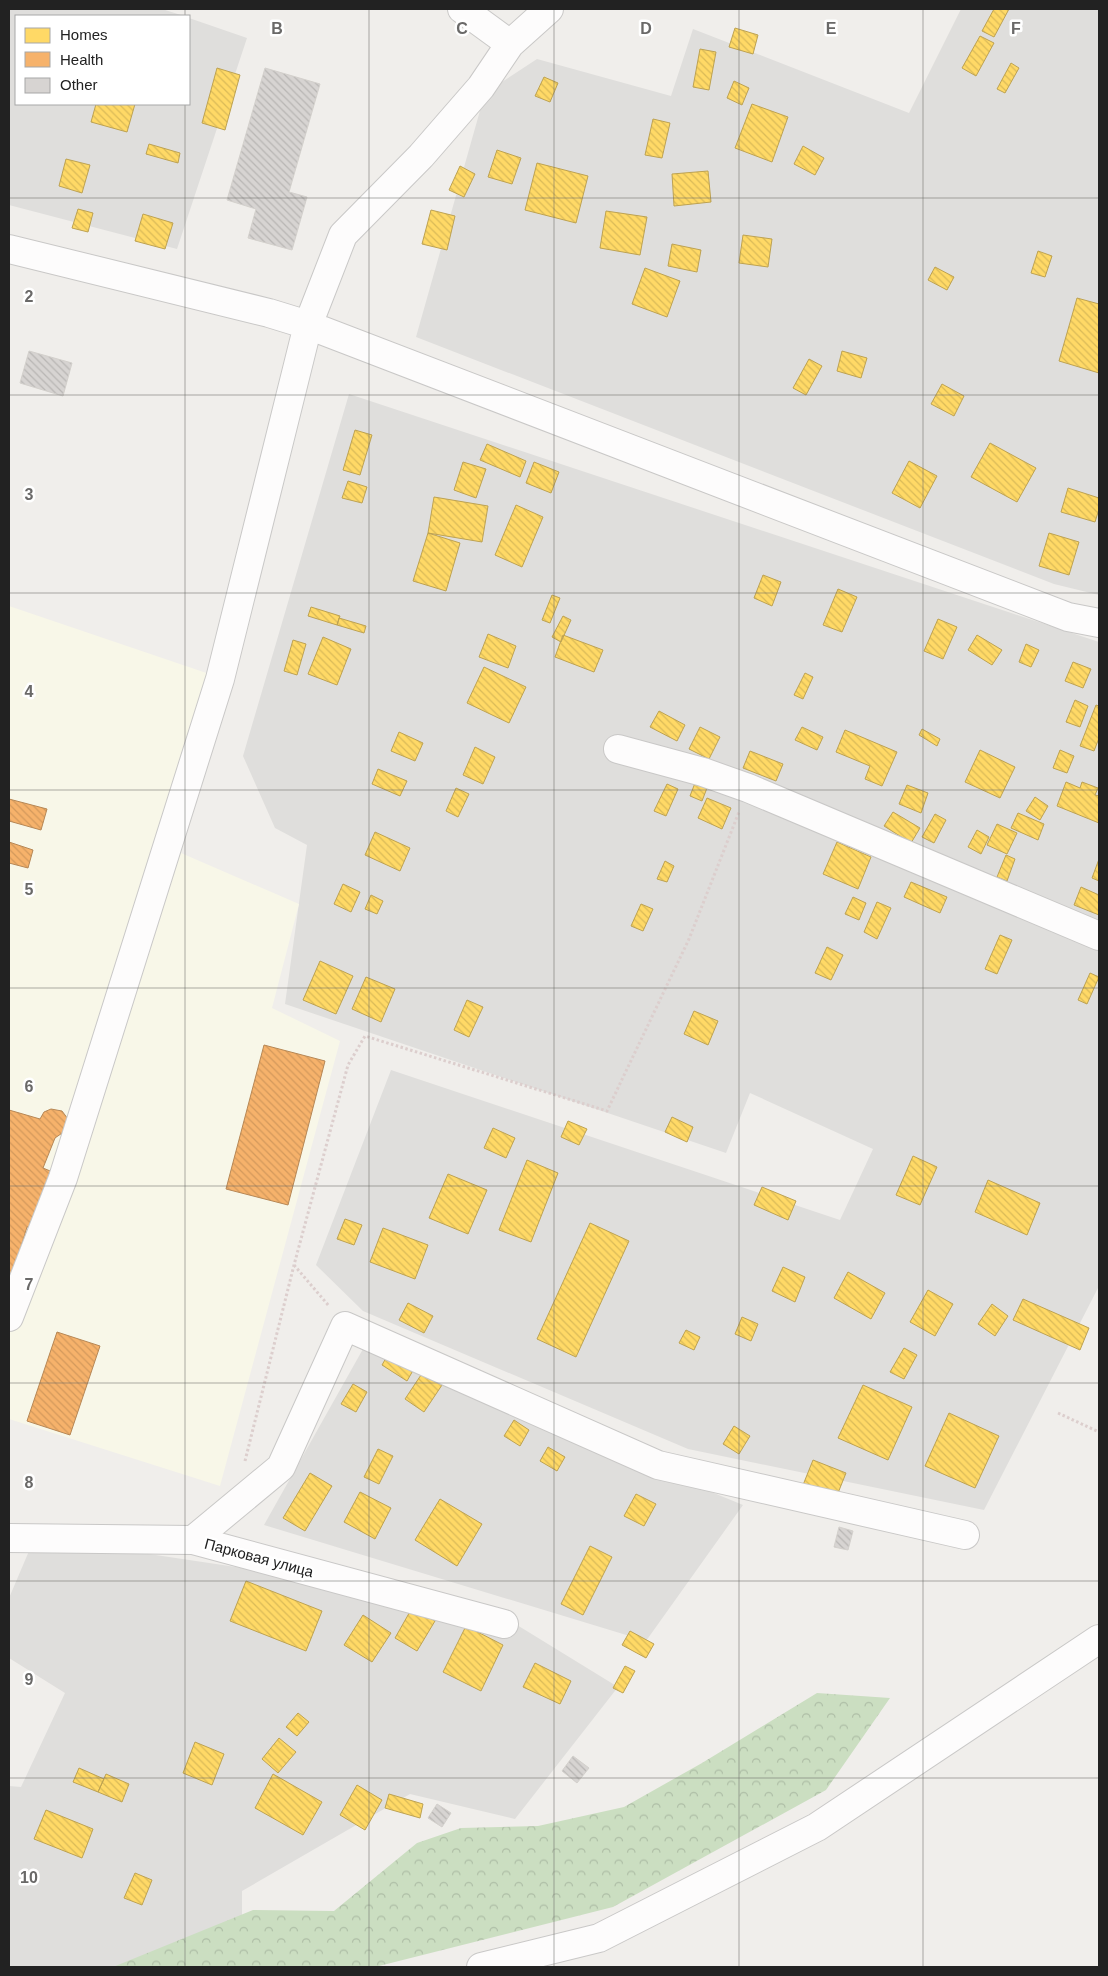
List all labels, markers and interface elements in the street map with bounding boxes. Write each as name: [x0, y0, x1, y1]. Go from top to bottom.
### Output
legend: [15, 15, 190, 105]
text: B: [271, 20, 283, 37]
text: C: [456, 20, 468, 37]
text: D: [640, 20, 652, 37]
text: E: [826, 20, 837, 37]
text: F: [1011, 20, 1021, 37]
text: Homes: [60, 26, 108, 43]
text: Health: [60, 51, 103, 68]
text: Other: [60, 76, 98, 93]
text: 2: [25, 288, 34, 305]
text: 3: [25, 486, 34, 503]
text: 4: [25, 683, 34, 700]
text: 5: [25, 881, 34, 898]
text: 6: [25, 1078, 34, 1095]
text: 7: [25, 1276, 34, 1293]
text: 8: [25, 1474, 34, 1491]
street label: Парковая улица: [203, 1535, 316, 1580]
text: 9: [25, 1671, 34, 1688]
text: 10: [20, 1869, 38, 1886]

